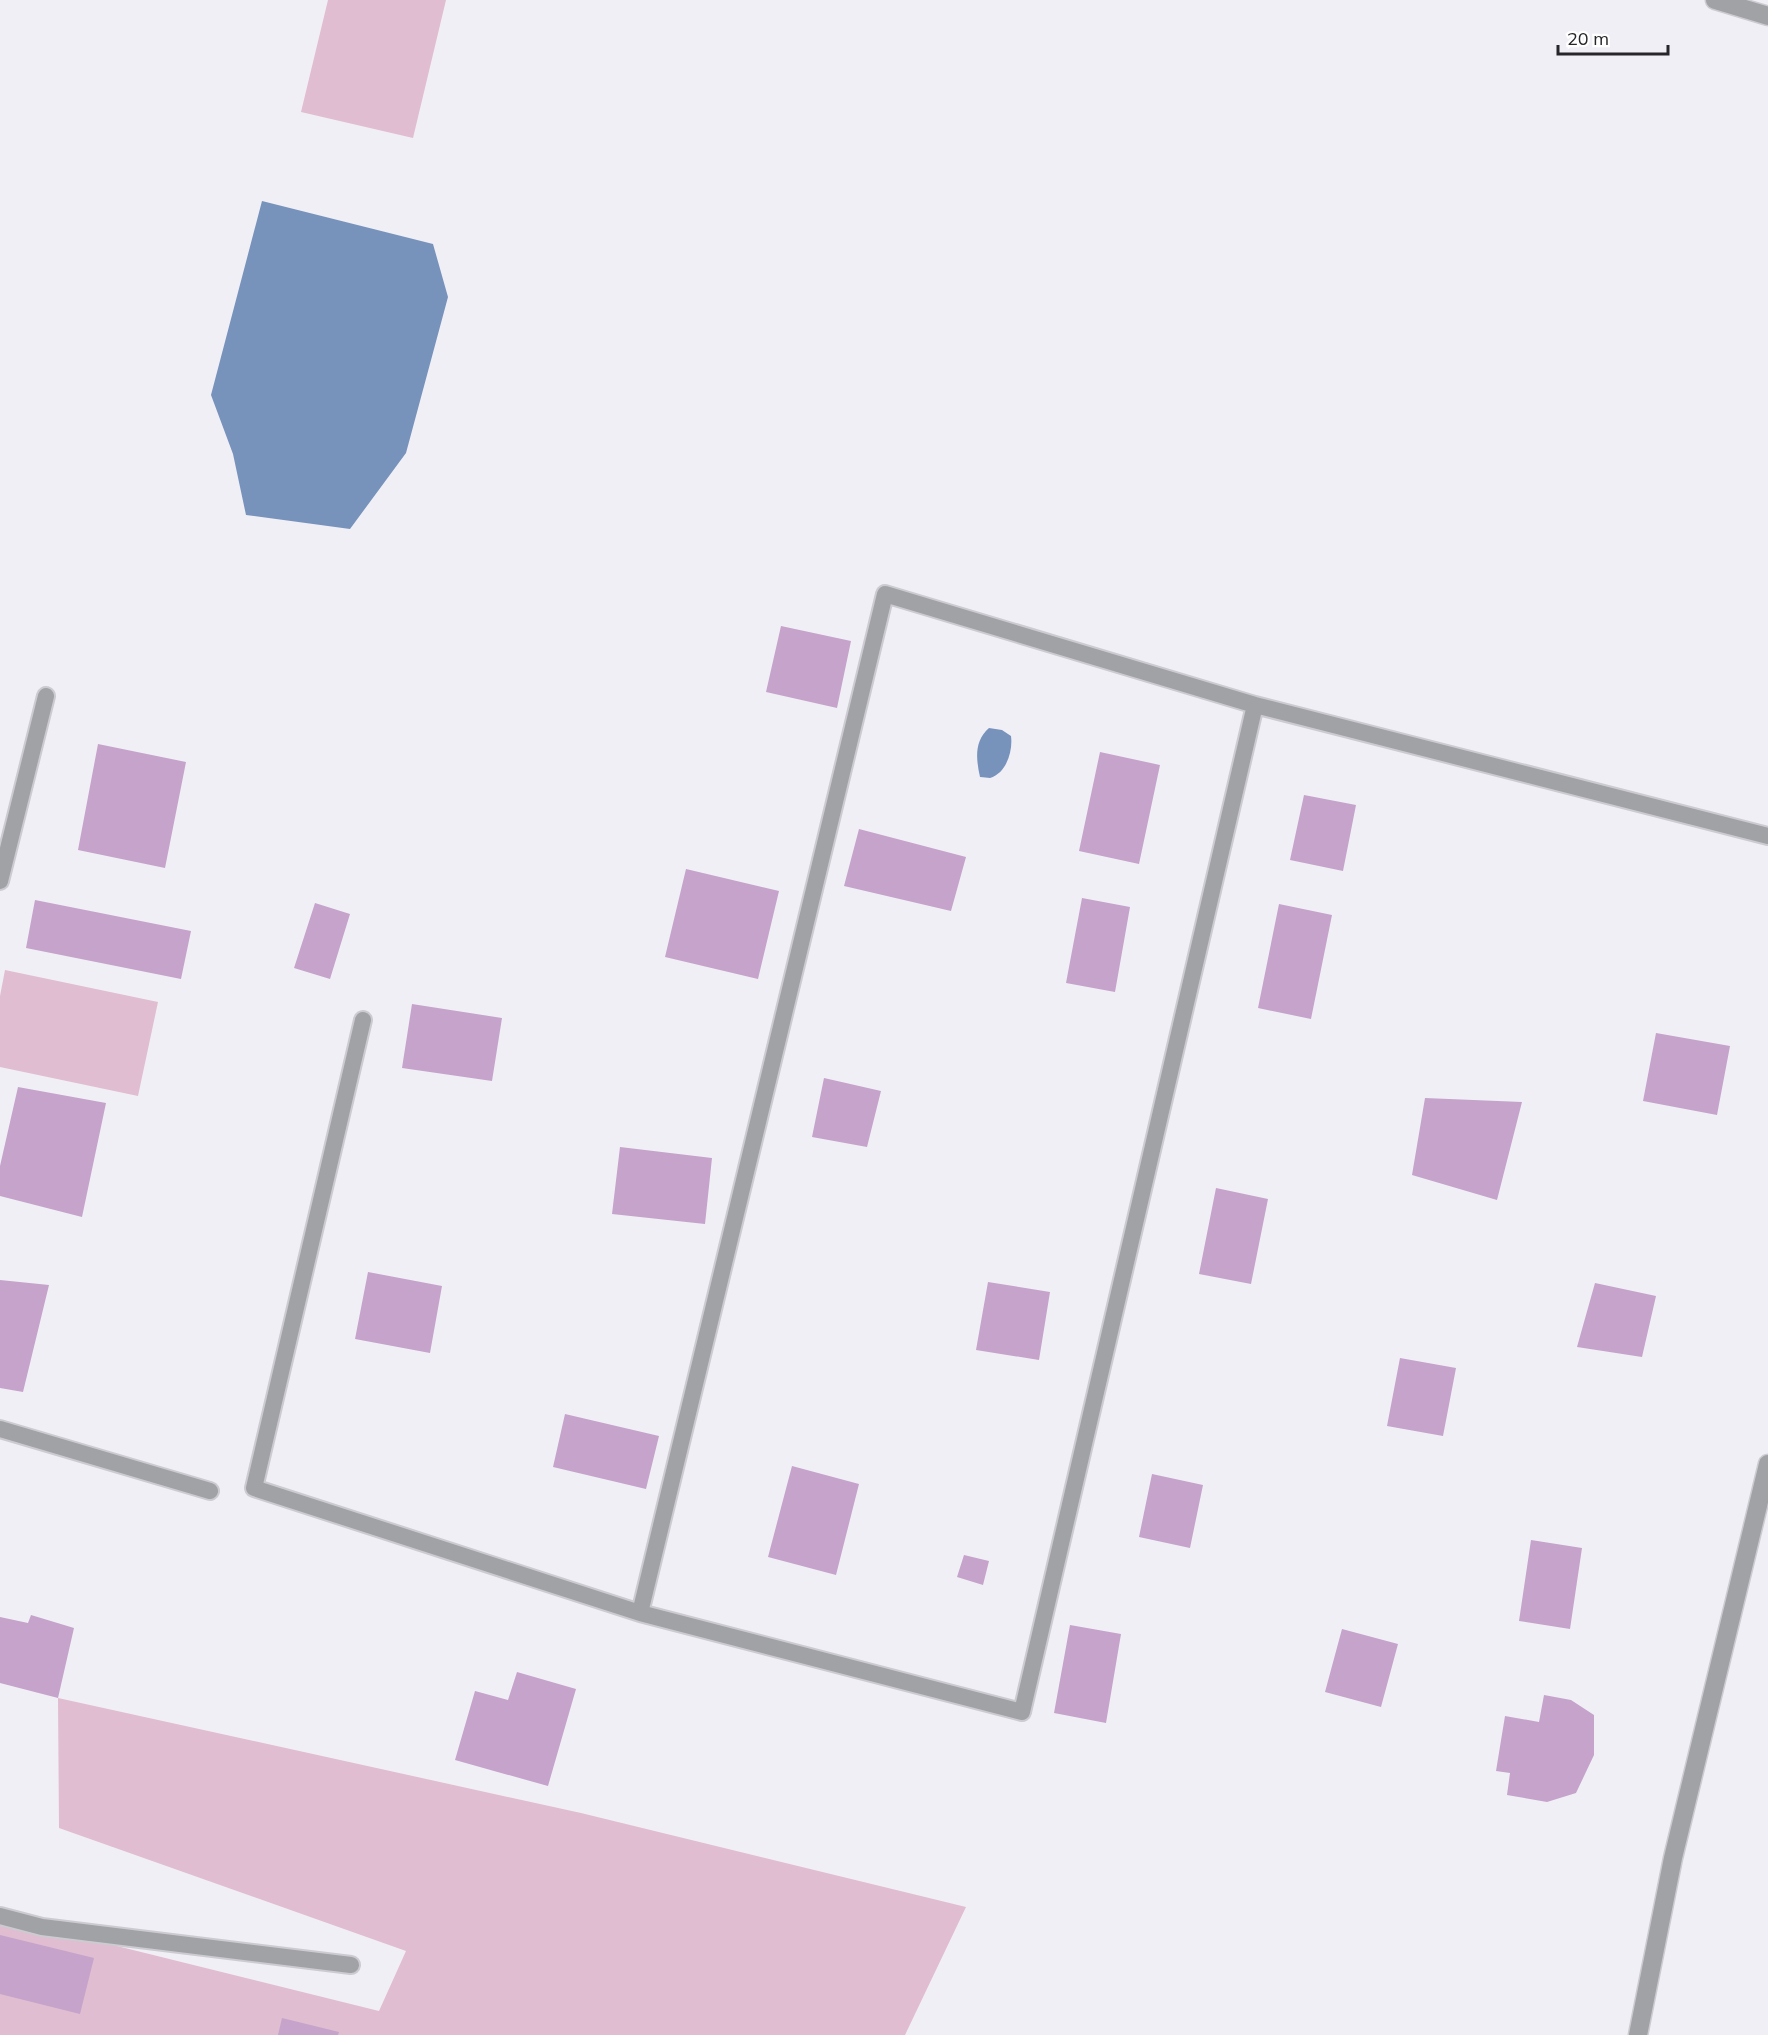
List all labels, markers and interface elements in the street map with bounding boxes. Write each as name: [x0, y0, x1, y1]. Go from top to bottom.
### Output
scale bar: [1558, 18, 1668, 56]
text: 20 m: [1567, 27, 1609, 50]

